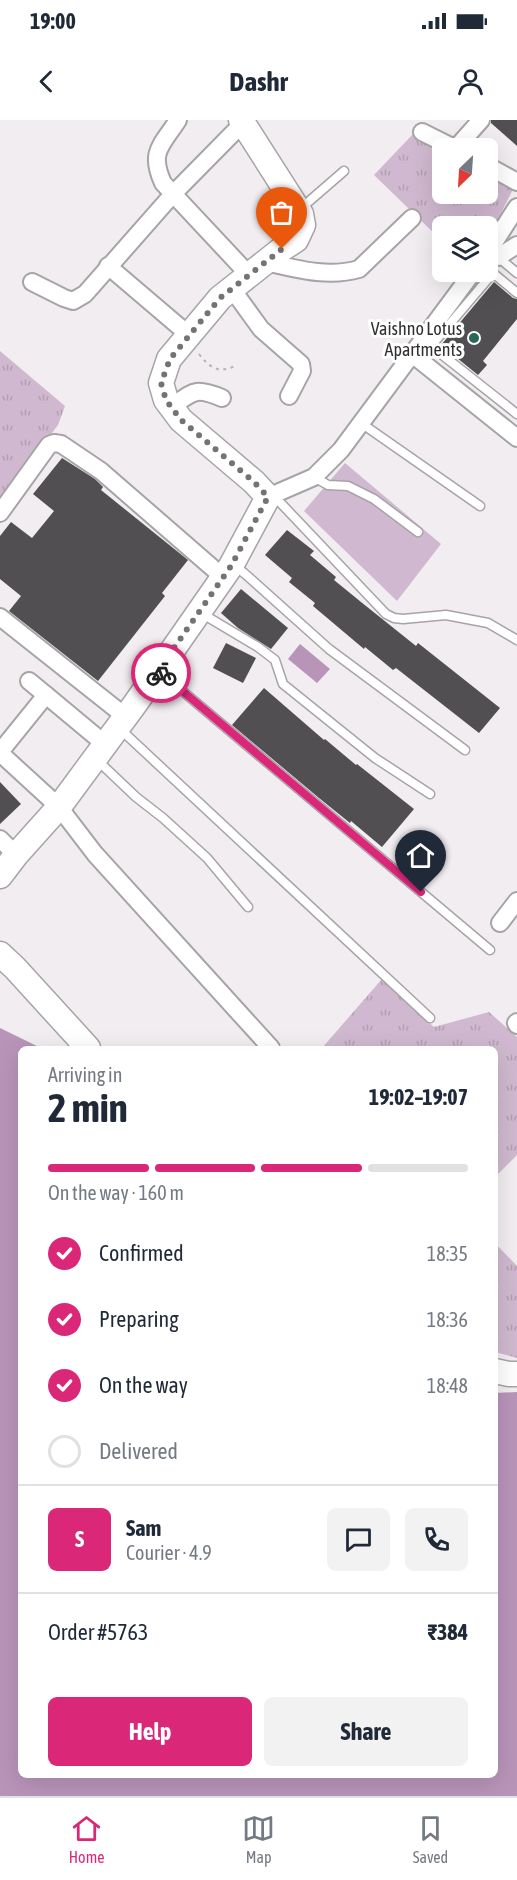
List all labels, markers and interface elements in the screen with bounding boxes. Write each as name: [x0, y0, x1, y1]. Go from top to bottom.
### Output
text: 19:00: [30, 8, 76, 34]
icon: back: [30, 65, 63, 98]
icon: person: [454, 65, 487, 98]
text: Dashr: [229, 66, 288, 97]
north arrow: [432, 138, 498, 204]
map controls: [432, 138, 498, 282]
pin: [256, 187, 307, 249]
icon: bag: [265, 196, 298, 229]
button: layers: [432, 216, 498, 282]
place label: Vaishno Lotus Apartments: [371, 318, 462, 360]
marker: Vaishno Lotus Apartments: [467, 331, 481, 345]
courier: [131, 643, 191, 703]
icon: bike: [145, 657, 178, 690]
pin: [395, 830, 446, 892]
icon: home: [404, 839, 437, 872]
text: Arriving in: [48, 1063, 122, 1086]
text: 19:02–19:07: [369, 1084, 468, 1110]
text: 2 min: [48, 1086, 128, 1130]
text: On the way · 160 m: [48, 1181, 184, 1204]
icon: check: [48, 1237, 81, 1270]
text: Confirmed: [99, 1240, 184, 1266]
text: 18:35: [427, 1242, 468, 1265]
icon: check: [48, 1303, 81, 1336]
text: Preparing: [99, 1306, 179, 1332]
text: 18:36: [427, 1308, 468, 1331]
icon: check: [48, 1369, 81, 1402]
text: On the way: [99, 1372, 188, 1398]
text: 18:48: [427, 1374, 468, 1397]
text: Delivered: [99, 1438, 178, 1464]
button: chat: [327, 1508, 390, 1571]
button: phone: [405, 1508, 468, 1571]
text: Sam: [126, 1515, 161, 1541]
text: S: [75, 1526, 84, 1552]
text: Courier · 4.9: [126, 1541, 212, 1564]
text: Order #5763: [48, 1619, 148, 1645]
text: ₹384: [428, 1619, 468, 1645]
button: Help: [48, 1697, 252, 1766]
button: Share: [264, 1697, 468, 1766]
tab: Home: [69, 1812, 104, 1866]
tab: Map: [242, 1812, 275, 1866]
tab: Saved: [413, 1812, 448, 1866]

